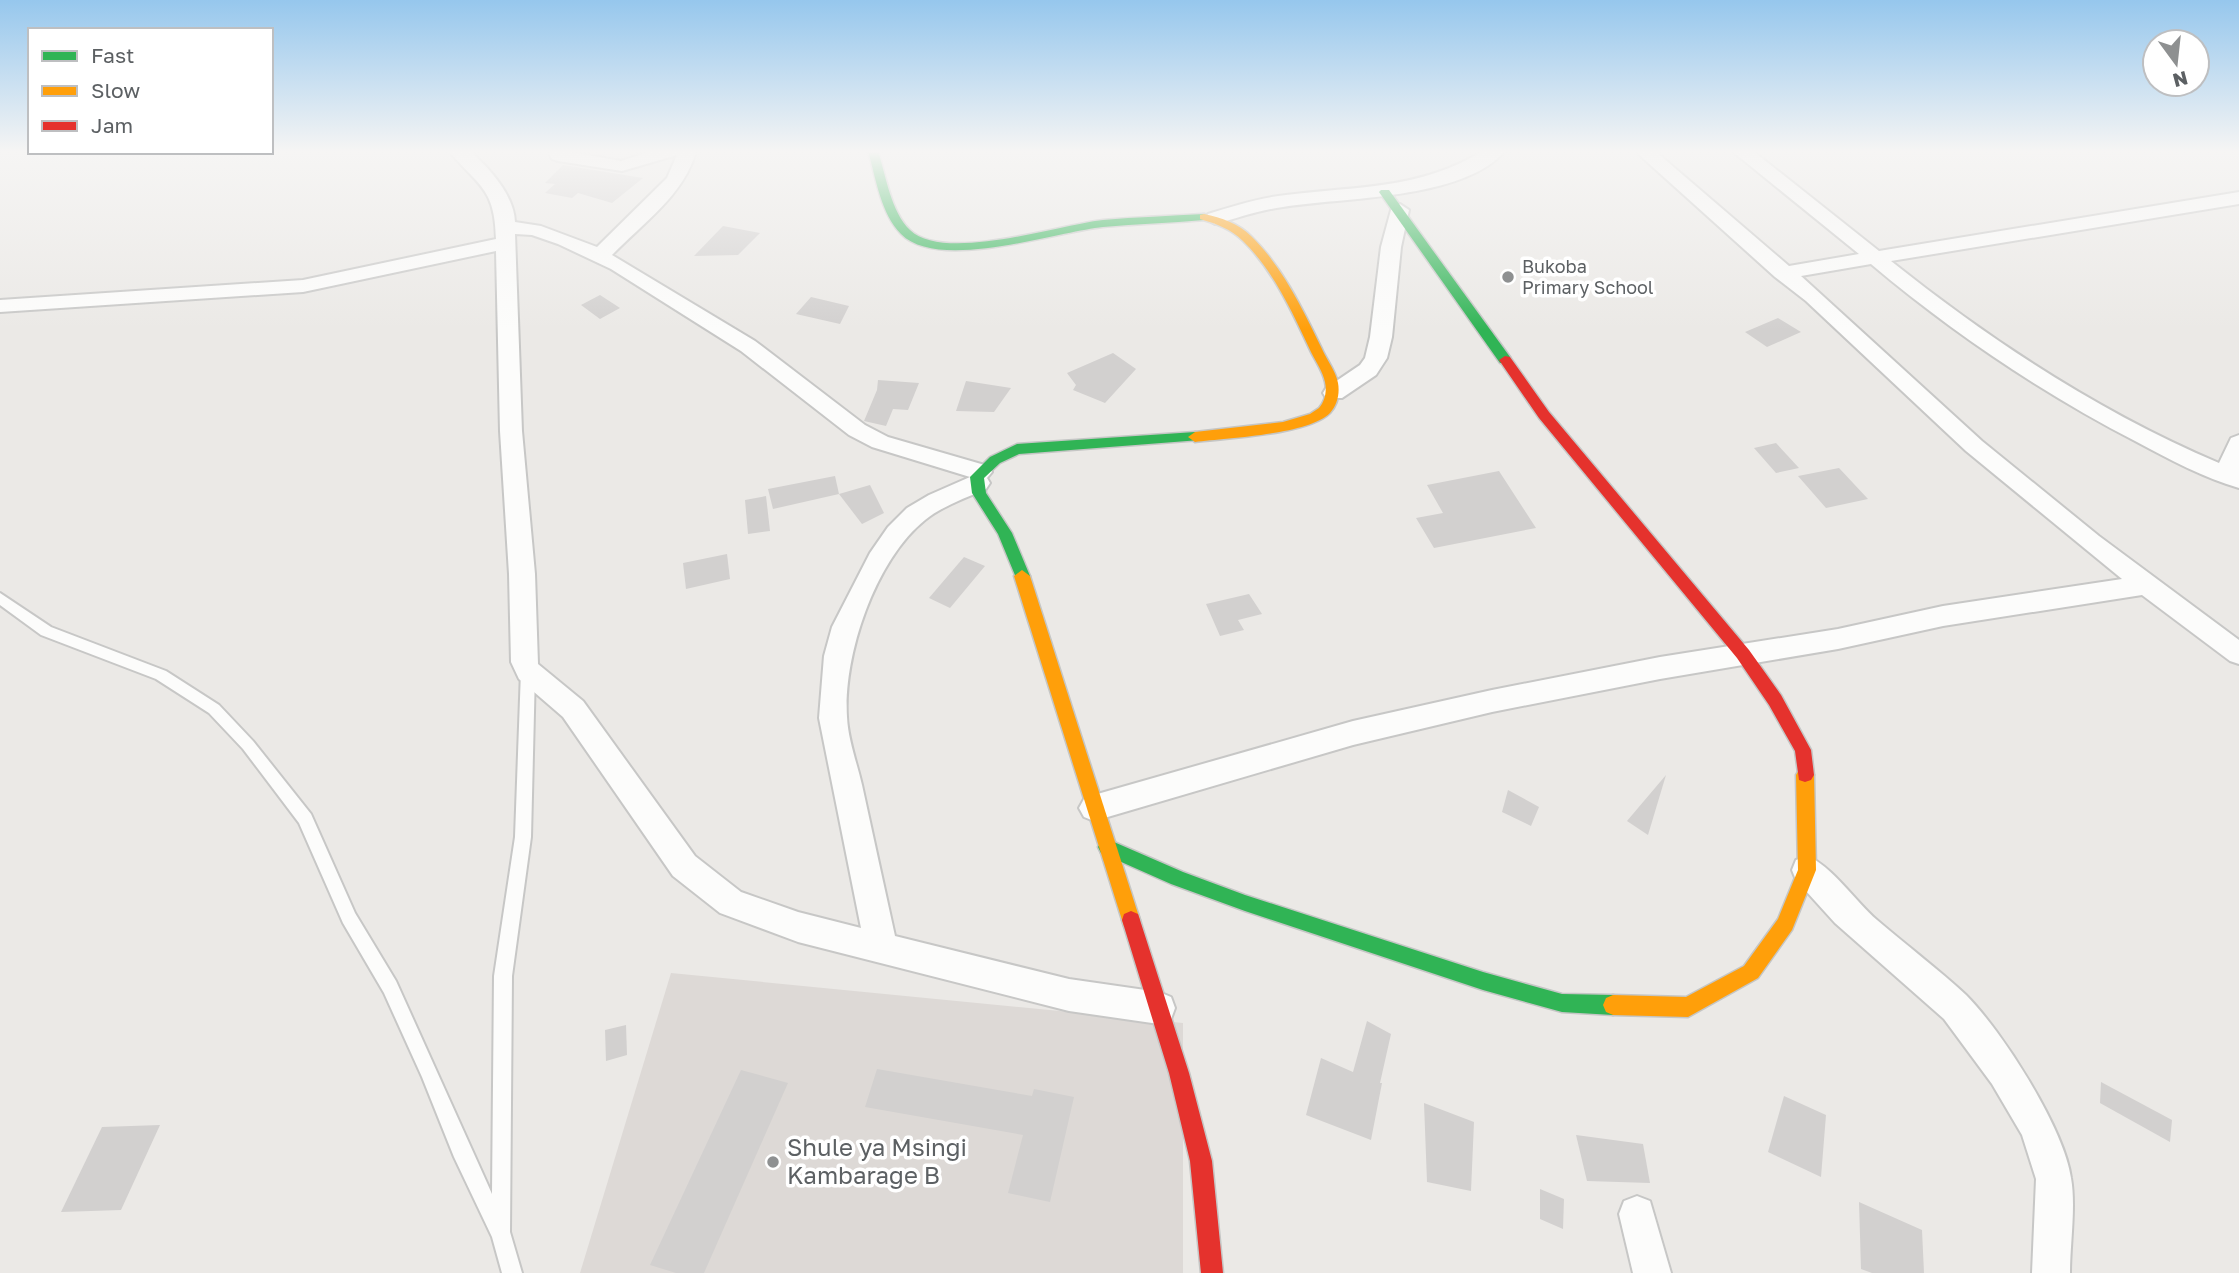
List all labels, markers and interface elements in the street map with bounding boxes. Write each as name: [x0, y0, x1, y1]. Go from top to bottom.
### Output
legend: [28, 28, 273, 154]
north arrow: [2141, 28, 2211, 98]
text: Fast: [91, 42, 134, 68]
text: N: [2171, 67, 2190, 93]
text: Slow: [91, 77, 140, 103]
text: Jam: [91, 112, 133, 138]
place label: Bukoba Primary School: [1522, 255, 1654, 298]
marker: Bukoba Primary School: [1500, 269, 1516, 285]
place label: Shule ya Msingi Kambarage B: [787, 1132, 967, 1189]
marker: Shule ya Msingi Kambarage B: [765, 1154, 781, 1170]

